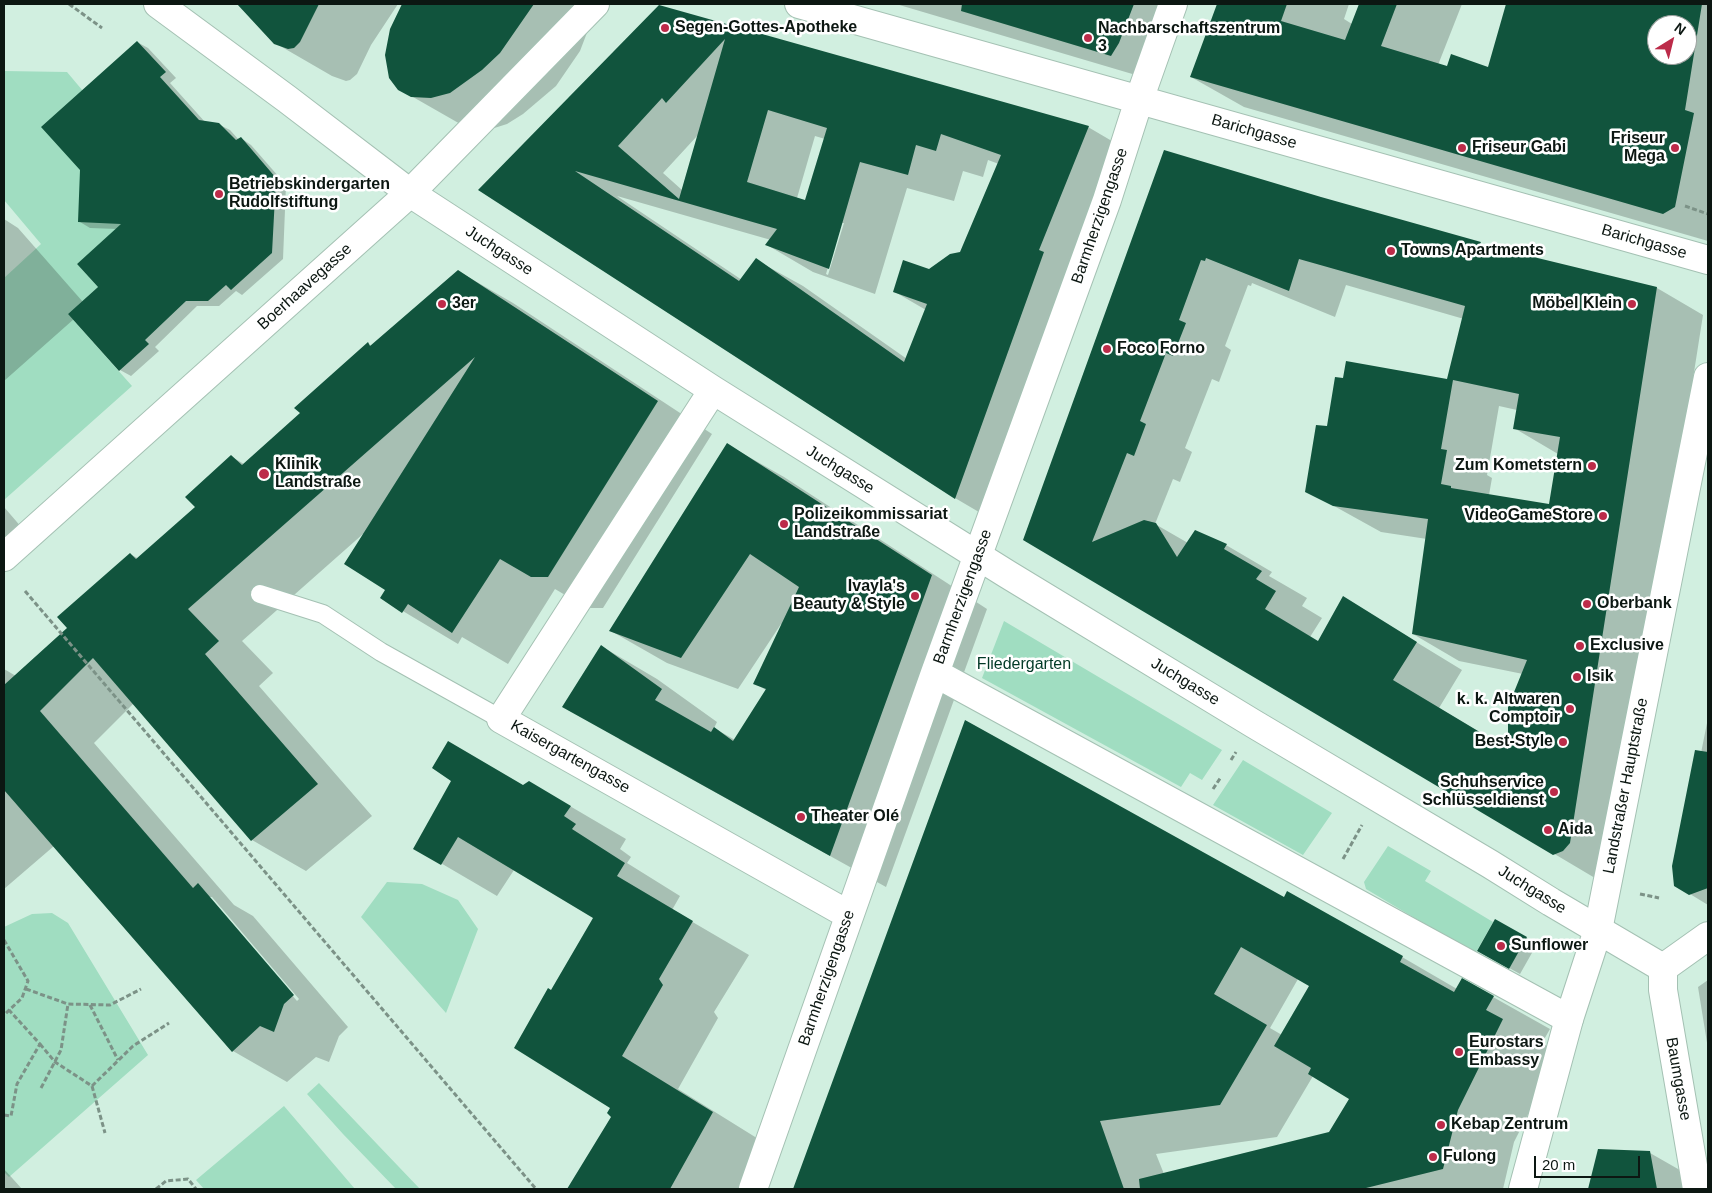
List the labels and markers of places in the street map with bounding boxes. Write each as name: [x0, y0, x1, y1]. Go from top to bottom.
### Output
place label: Segen-Gottes-Apotheke: [675, 18, 857, 38]
place label: Nachbarschaftszentrum 3: [1098, 19, 1280, 57]
marker: Segen-Gottes-Apotheke: [659, 22, 671, 34]
marker: Nachbarschaftszentrum 3: [1082, 32, 1094, 44]
place label: Friseur Mega: [1611, 129, 1665, 167]
place label: Friseur Gabi: [1472, 138, 1566, 158]
marker: Friseur Gabi: [1456, 142, 1468, 154]
marker: Friseur Mega: [1669, 142, 1681, 154]
place label: Betriebskindergarten Rudolfstiftung: [229, 175, 390, 213]
marker: Betriebskindergarten Rudolfstiftung: [213, 188, 225, 200]
place label: Towns Apartments: [1401, 241, 1544, 261]
marker: Towns Apartments: [1385, 245, 1397, 257]
place label: 3er: [452, 294, 476, 314]
place label: Möbel Klein: [1532, 294, 1622, 314]
marker: 3er: [436, 298, 448, 310]
marker: Möbel Klein: [1626, 298, 1638, 310]
place label: Foco Forno: [1117, 339, 1205, 359]
marker: Foco Forno: [1101, 343, 1113, 355]
place label: Klinik Landstraße: [275, 455, 361, 493]
place label: Zum Kometstern: [1455, 456, 1582, 476]
marker: Zum Kometstern: [1586, 460, 1598, 472]
marker: Klinik Landstraße: [257, 467, 271, 481]
place label: Polizeikommissariat Landstraße: [794, 505, 948, 543]
place label: VideoGameStore: [1464, 506, 1593, 526]
marker: VideoGameStore: [1597, 510, 1609, 522]
marker: Polizeikommissariat Landstraße: [778, 518, 790, 530]
place label: Ivayla's Beauty & Style: [793, 577, 905, 615]
marker: Ivayla's Beauty & Style: [909, 590, 921, 602]
place label: Oberbank: [1597, 594, 1672, 614]
marker: Oberbank: [1581, 598, 1593, 610]
place label: Exclusive: [1590, 636, 1664, 656]
marker: Exclusive: [1574, 640, 1586, 652]
place label: Isik: [1587, 667, 1614, 687]
marker: Isik: [1571, 671, 1583, 683]
place label: k. k. Altwaren Comptoir: [1457, 690, 1560, 728]
marker: k. k. Altwaren Comptoir: [1564, 703, 1576, 715]
place label: Best-Style: [1475, 732, 1553, 752]
marker: Best-Style: [1557, 736, 1569, 748]
place label: Schuhservice Schlüsseldienst: [1422, 773, 1544, 811]
marker: Schuhservice Schlüsseldienst: [1548, 786, 1560, 798]
place label: Theater Olé: [811, 807, 899, 827]
marker: Theater Olé: [795, 811, 807, 823]
place label: Aida: [1558, 820, 1593, 840]
marker: Aida: [1542, 824, 1554, 836]
place label: Sunflower: [1511, 936, 1588, 956]
marker: Sunflower: [1495, 940, 1507, 952]
place label: Eurostars Embassy: [1469, 1033, 1544, 1071]
marker: Eurostars Embassy: [1453, 1046, 1465, 1058]
place label: Kebap Zentrum: [1451, 1115, 1568, 1135]
marker: Kebap Zentrum: [1435, 1119, 1447, 1131]
place label: Fulong: [1443, 1147, 1496, 1167]
marker: Fulong: [1427, 1151, 1439, 1163]

